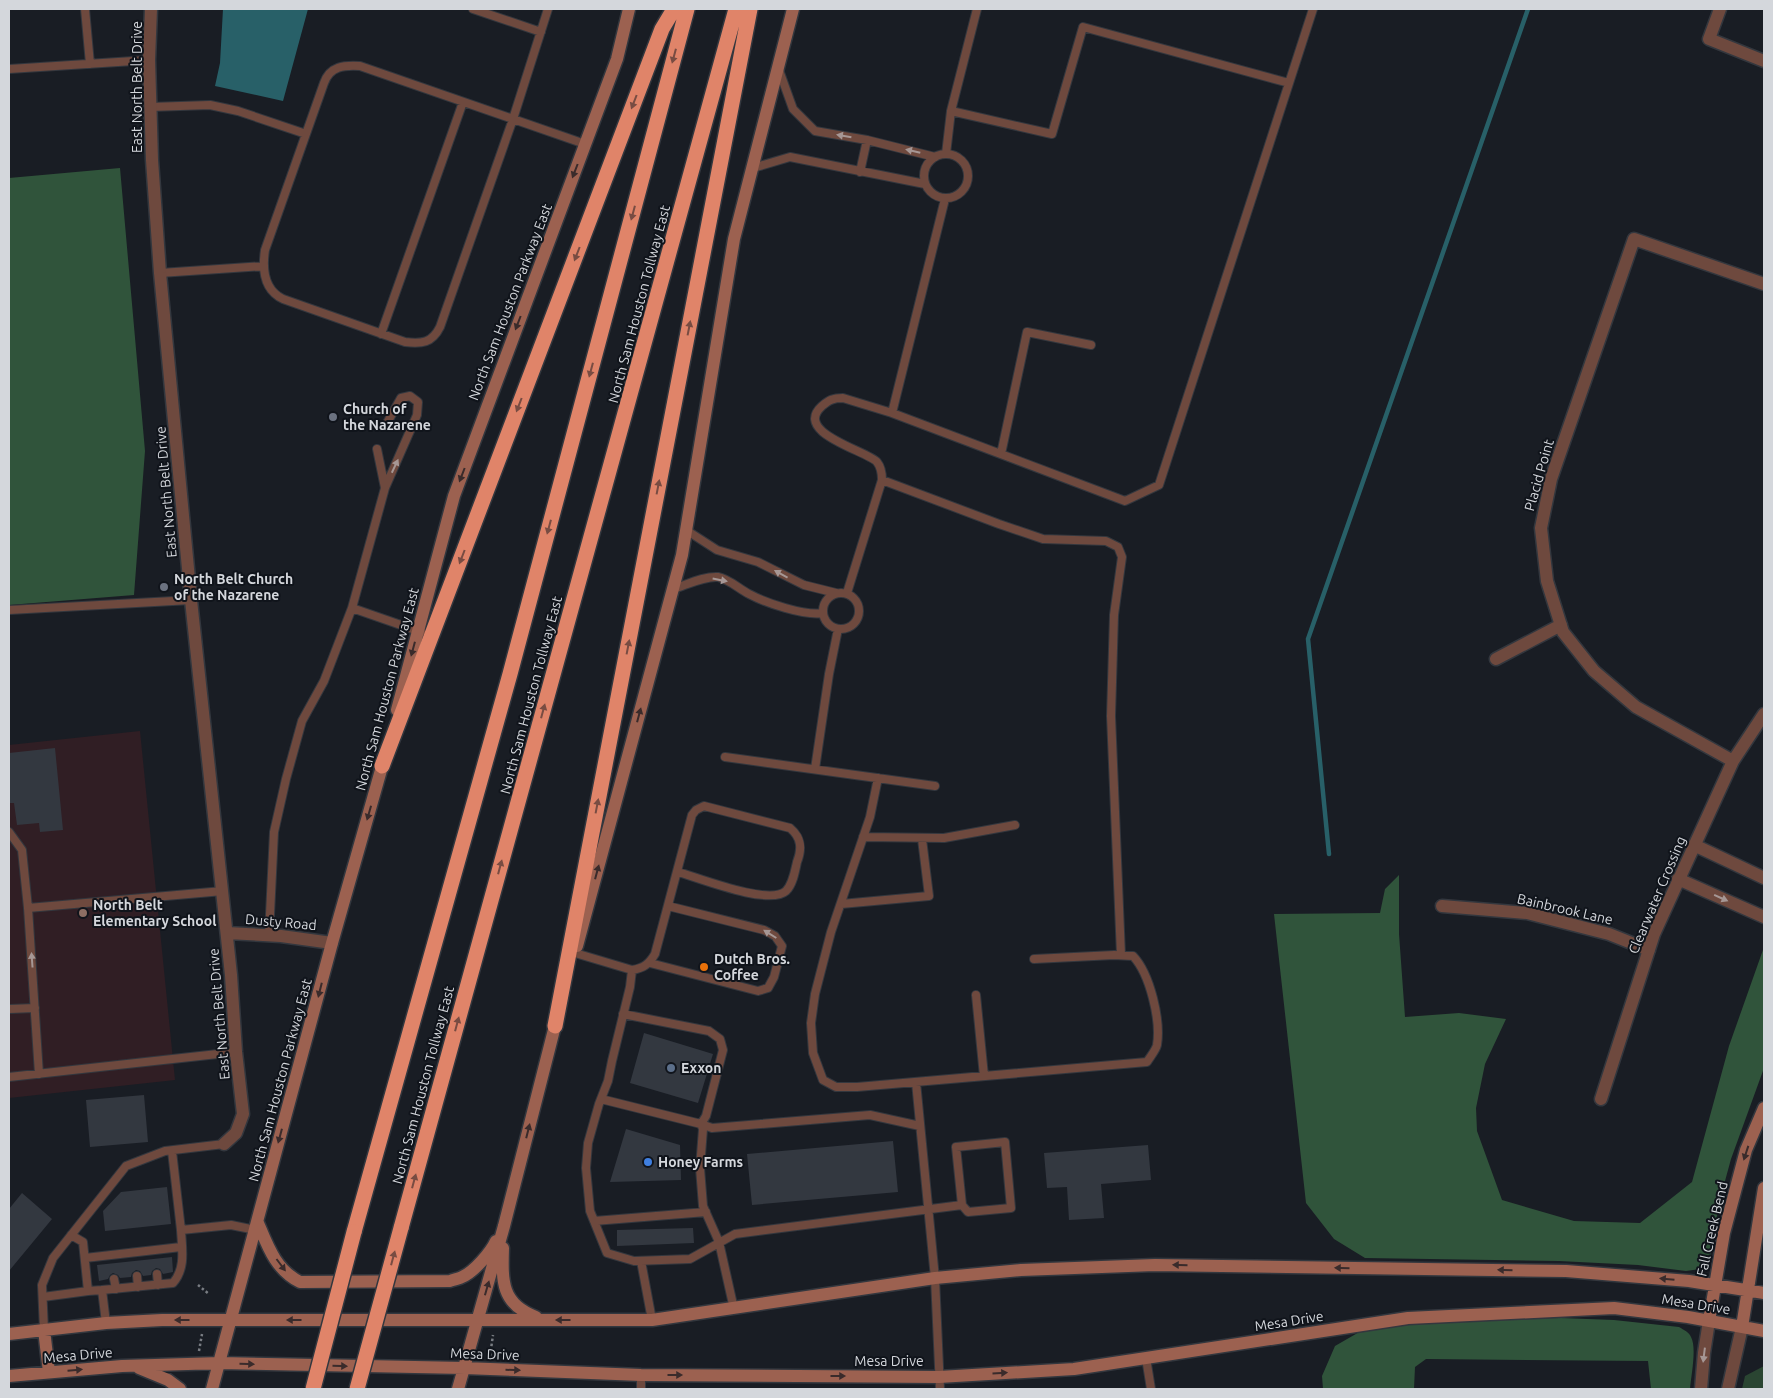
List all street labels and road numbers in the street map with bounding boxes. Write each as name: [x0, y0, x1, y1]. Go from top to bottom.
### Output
street label: East North Belt Drive: [129, 21, 145, 153]
street label: North Sam Houston Parkway East: [465, 201, 555, 403]
street label: North Sam Houston Tollway East: [605, 203, 673, 405]
street label: East North Belt Drive: [152, 425, 180, 559]
street label: Placid Point: [1521, 437, 1557, 513]
street label: North Sam Houston Parkway East: [352, 585, 422, 792]
street label: North Sam Houston Tollway East: [497, 594, 565, 796]
street label: Clearwater Crossing: [1625, 834, 1689, 956]
street label: Bainbrook Lane: [1516, 890, 1614, 928]
street label: Dusty Road: [245, 911, 317, 933]
street label: East North Belt Drive: [205, 947, 233, 1081]
street label: North Sam Houston Parkway East: [245, 976, 315, 1183]
street label: North Sam Houston Tollway East: [389, 984, 457, 1186]
street label: Fall Creek Bend: [1693, 1180, 1731, 1278]
street label: Mesa Drive: [1660, 1291, 1732, 1317]
street label: Mesa Drive: [1253, 1308, 1325, 1334]
street label: Mesa Drive: [43, 1344, 113, 1366]
street label: Mesa Drive: [450, 1345, 520, 1363]
street label: Mesa Drive: [854, 1353, 924, 1369]

